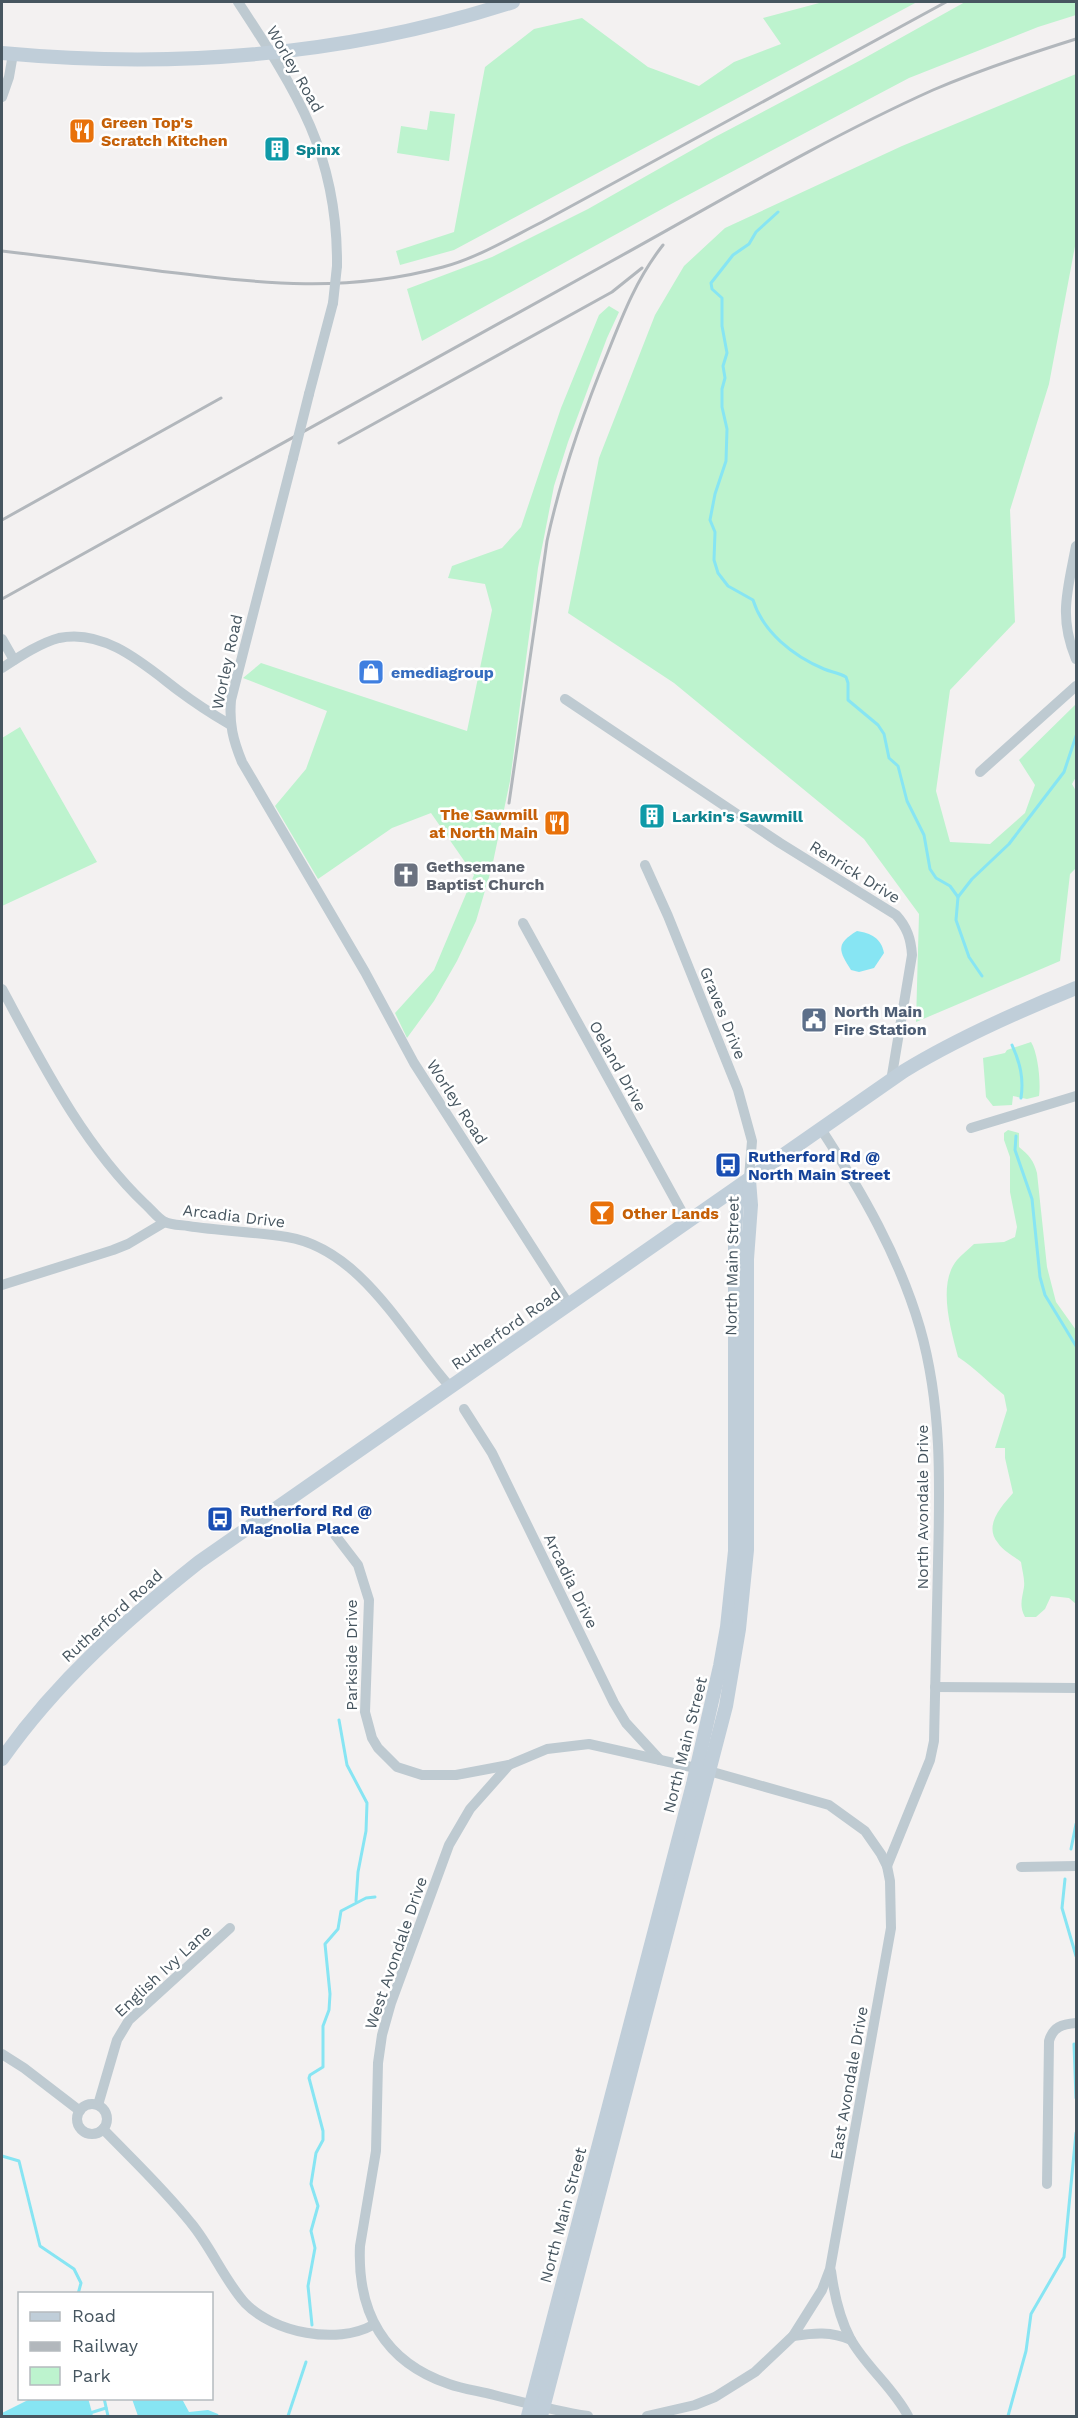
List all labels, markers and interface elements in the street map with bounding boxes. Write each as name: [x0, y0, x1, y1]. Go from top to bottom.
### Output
street label: Worley Road: [263, 22, 327, 116]
place label: Green Top's Scratch Kitchen: [101, 113, 228, 150]
restaurant icon: Green Top's Scratch Kitchen: [67, 116, 97, 146]
building icon: Spinx: [262, 134, 292, 164]
place label: Spinx: [296, 140, 341, 159]
street label: Worley Road: [208, 613, 246, 711]
shop icon: emediagroup: [356, 657, 386, 687]
place label: emediagroup: [391, 663, 494, 682]
building icon: Larkin's Sawmill: [637, 801, 667, 831]
place label: The Sawmill at North Main: [429, 805, 539, 842]
place label: Larkin's Sawmill: [672, 807, 804, 826]
restaurant icon: The Sawmill at North Main: [542, 808, 572, 838]
street label: Renrick Drive: [806, 837, 904, 907]
place label: Gethsemane Baptist Church: [426, 857, 544, 894]
church icon: Gethsemane Baptist Church: [391, 860, 421, 890]
street label: Graves Drive: [696, 964, 750, 1062]
place label: North Main Fire Station: [834, 1002, 927, 1039]
public building icon: North Main Fire Station: [799, 1005, 829, 1035]
street label: Oeland Drive: [585, 1018, 651, 1114]
street label: Worley Road: [423, 1056, 491, 1148]
place label: Rutherford Rd @ North Main Street: [748, 1147, 890, 1184]
bus stop icon: Rutherford Rd @ North Main Street: [713, 1150, 743, 1180]
street label: North Main Street: [721, 1196, 743, 1336]
bar icon: Other Lands: [587, 1198, 617, 1228]
street label: Arcadia Drive: [182, 1200, 286, 1232]
place label: Other Lands: [622, 1204, 719, 1223]
street label: Rutherford Road: [448, 1284, 564, 1374]
street label: North Avondale Drive: [913, 1424, 932, 1590]
place label: Rutherford Rd @ Magnolia Place: [240, 1501, 372, 1538]
bus stop icon: Rutherford Rd @ Magnolia Place: [205, 1504, 235, 1534]
street label: Arcadia Drive: [540, 1531, 602, 1631]
street label: Rutherford Road: [58, 1566, 166, 1666]
street label: Parkside Drive: [342, 1599, 361, 1711]
street label: North Main Street: [659, 1675, 711, 1815]
street label: West Avondale Drive: [361, 1874, 431, 2032]
street label: English Ivy Lane: [111, 1921, 215, 2021]
street label: East Avondale Drive: [826, 2005, 872, 2161]
street label: North Main Street: [536, 2145, 590, 2285]
legend: [18, 2292, 213, 2400]
text: Road: [72, 2305, 116, 2326]
text: Railway: [72, 2335, 139, 2356]
text: Park: [72, 2365, 111, 2386]

